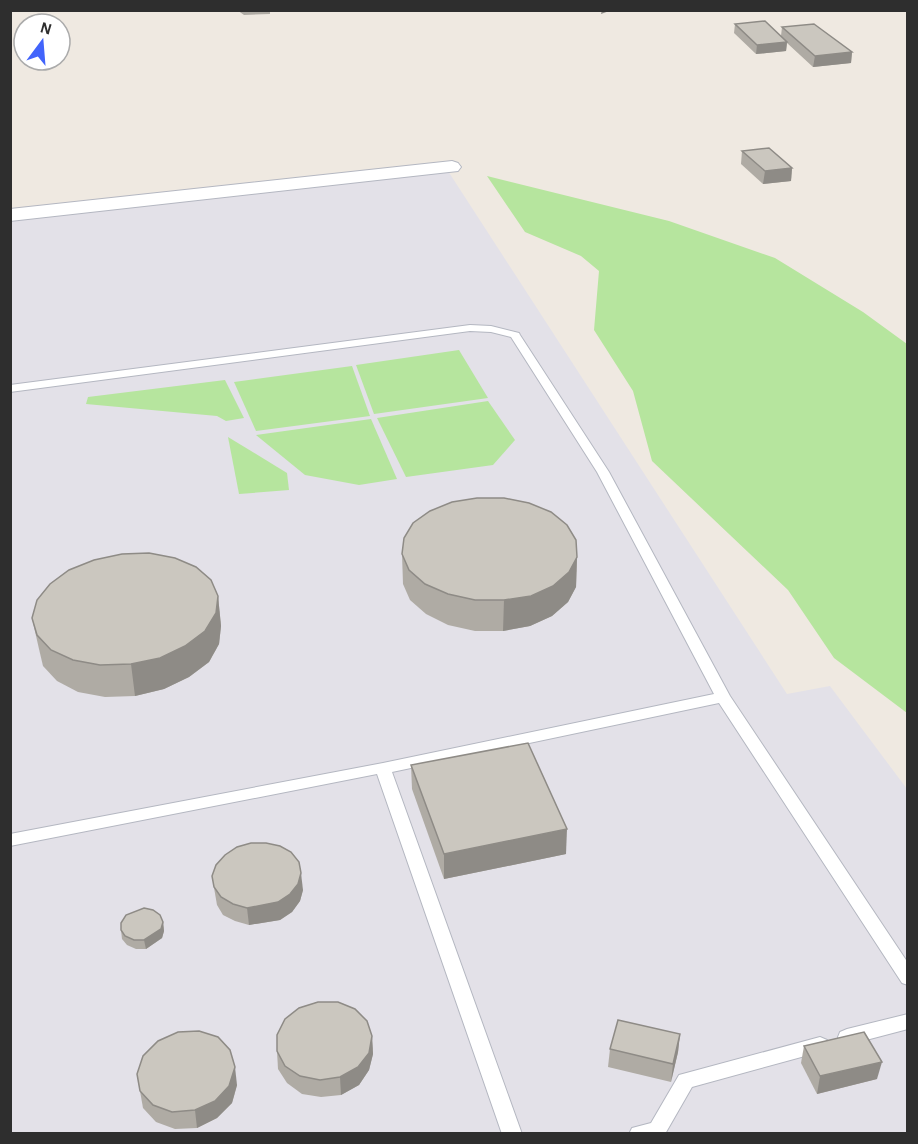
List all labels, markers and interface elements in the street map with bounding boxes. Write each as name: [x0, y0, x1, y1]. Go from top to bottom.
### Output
north arrow: [12, 12, 72, 72]
text: N: [38, 19, 53, 38]

